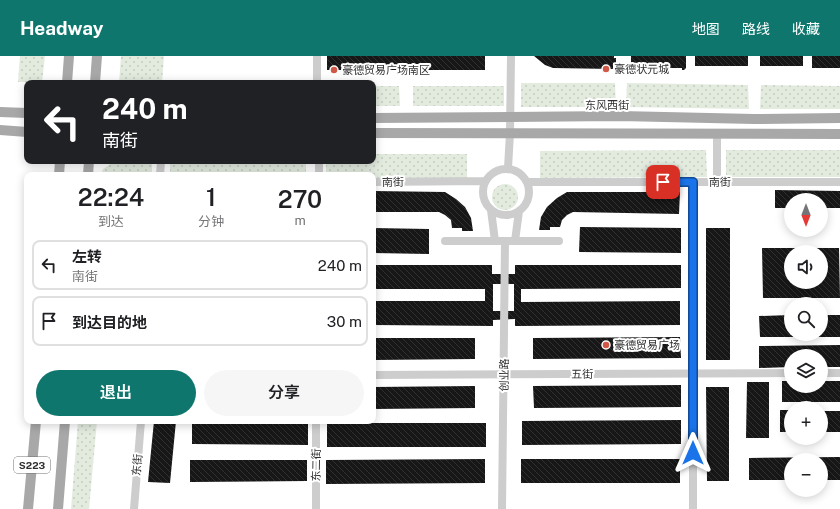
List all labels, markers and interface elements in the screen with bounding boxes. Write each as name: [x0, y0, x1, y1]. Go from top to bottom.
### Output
text: Headway: [20, 17, 103, 39]
text: 地图: [692, 21, 720, 37]
text: 路线: [742, 21, 770, 37]
text: 收藏: [792, 21, 820, 37]
place label: 豪德状元城: [614, 63, 669, 75]
place label: 豪德贸易广场南区: [342, 64, 430, 76]
marker: 豪德状元城: [601, 64, 611, 74]
marker: 豪德贸易广场南区: [329, 65, 339, 75]
text: 240 m: [102, 92, 188, 125]
icon: left: [36, 96, 88, 148]
street label: 东风西街: [585, 99, 629, 111]
text: 南街: [102, 130, 138, 151]
pin: [646, 165, 680, 199]
icon: arrive: [652, 171, 674, 193]
street label: 南街: [382, 176, 404, 188]
street label: 南街: [709, 176, 731, 188]
text: 22:24: [78, 183, 144, 211]
text: 1: [206, 183, 216, 211]
text: 270: [278, 185, 322, 213]
north arrow: [784, 193, 828, 237]
map controls: [784, 193, 828, 497]
text: m: [294, 213, 306, 228]
text: 到达: [98, 214, 124, 229]
text: 分钟: [198, 214, 224, 229]
button: sound: [784, 245, 828, 289]
text: 左转: [72, 248, 102, 265]
icon: left: [38, 254, 60, 276]
text: 240 m: [318, 257, 362, 274]
text: 南街: [72, 269, 98, 284]
button: search: [784, 297, 828, 341]
icon: arrive: [38, 310, 60, 332]
text: 30 m: [327, 313, 362, 330]
text: 到达目的地: [72, 314, 147, 331]
place label: 豪德贸易广场: [614, 339, 680, 351]
marker: 豪德贸易广场: [601, 340, 611, 350]
button: layers: [784, 349, 828, 393]
street label: 创业路: [498, 358, 510, 392]
street label: 五街: [571, 368, 593, 380]
button: 退出: [36, 370, 196, 416]
button: 分享: [204, 370, 364, 416]
button: +: [784, 401, 828, 445]
position arrow: [672, 432, 714, 474]
street label: 东二街: [310, 448, 322, 482]
button: −: [784, 453, 828, 497]
street label: 东街: [130, 454, 144, 476]
road number: S223: [14, 457, 50, 473]

